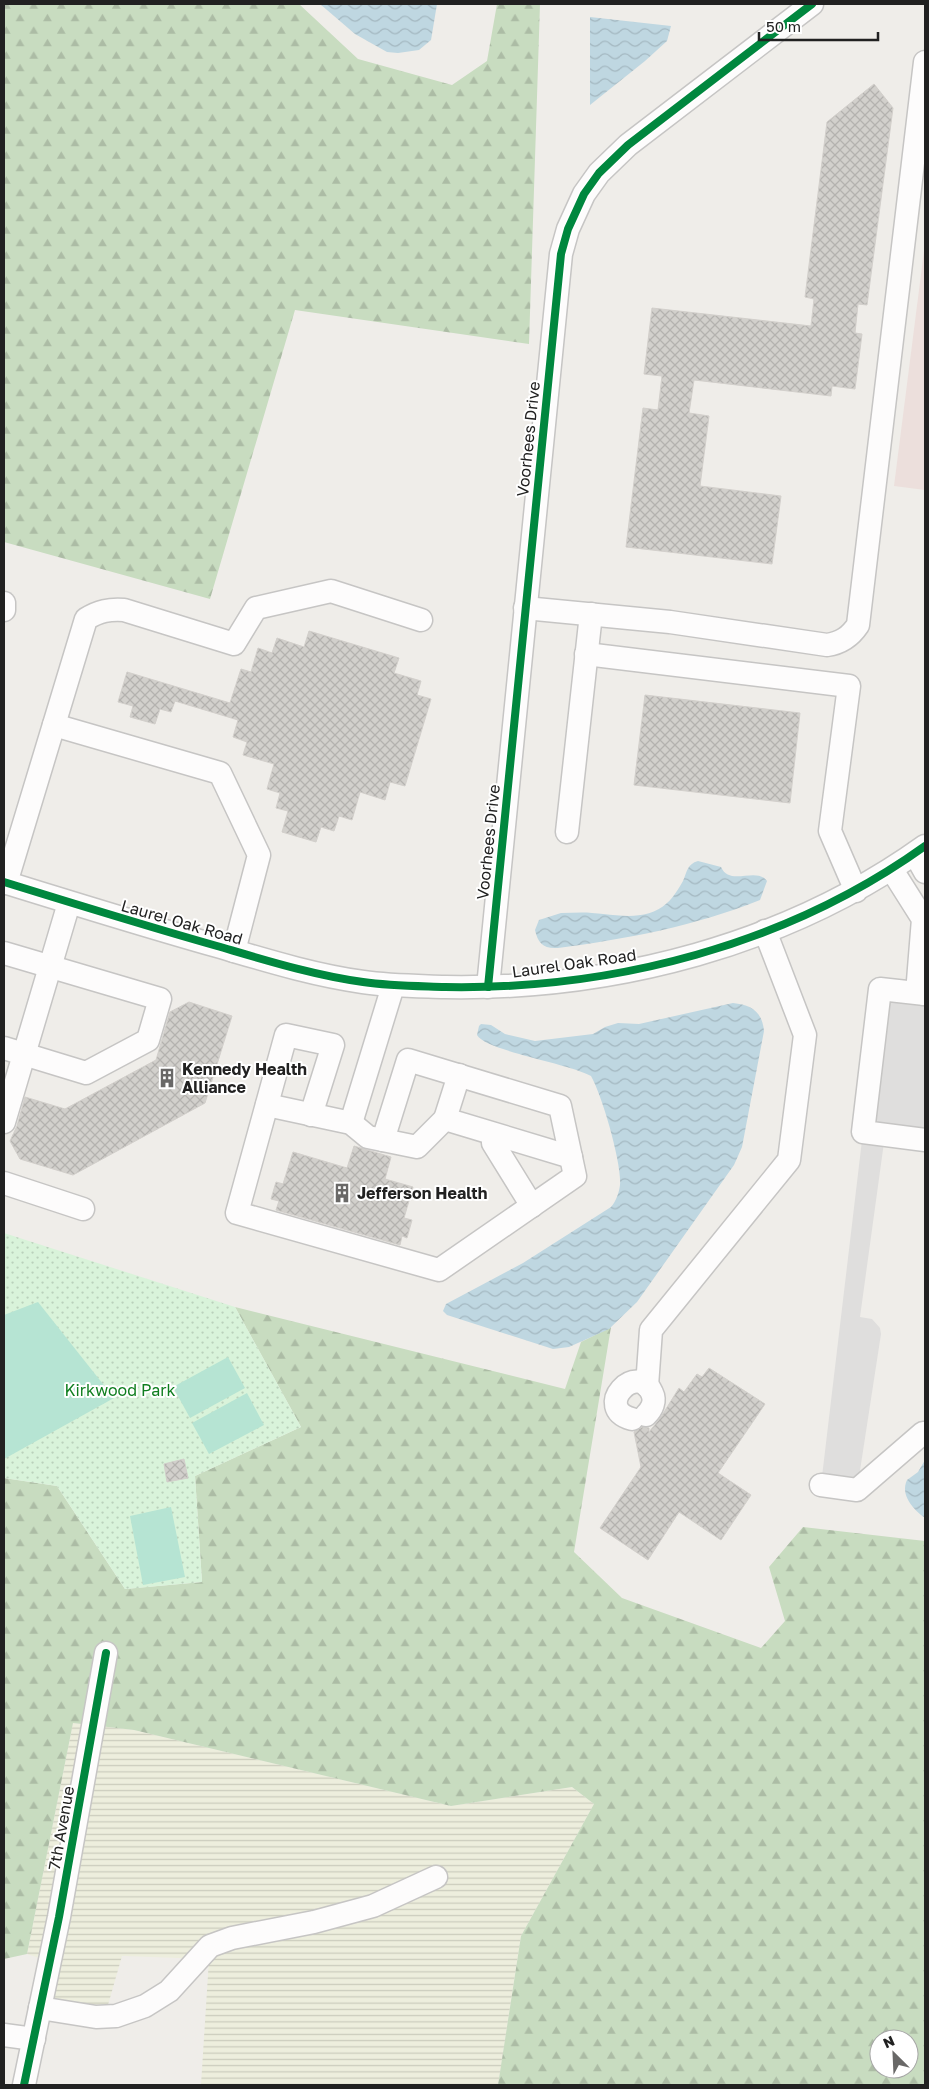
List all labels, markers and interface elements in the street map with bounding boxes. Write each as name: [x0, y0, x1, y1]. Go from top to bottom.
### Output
scale bar: [759, 10, 878, 42]
text: 50 m: [766, 17, 801, 35]
street label: Voorhees Drive: [512, 380, 544, 498]
street label: Voorhees Drive: [472, 783, 504, 901]
street label: Laurel Oak Road: [119, 895, 245, 949]
street label: Laurel Oak Road: [510, 944, 638, 982]
place label: Kennedy Health Alliance: [182, 1059, 307, 1097]
building icon: Kennedy Health Alliance: [156, 1067, 178, 1089]
building icon: Jefferson Health: [331, 1182, 353, 1204]
place label: Jefferson Health: [357, 1183, 487, 1203]
park label: Kirkwood Park: [64, 1380, 176, 1400]
street label: 7th Avenue: [44, 1784, 78, 1872]
north arrow: [869, 2029, 919, 2079]
text: N: [880, 2032, 897, 2052]

